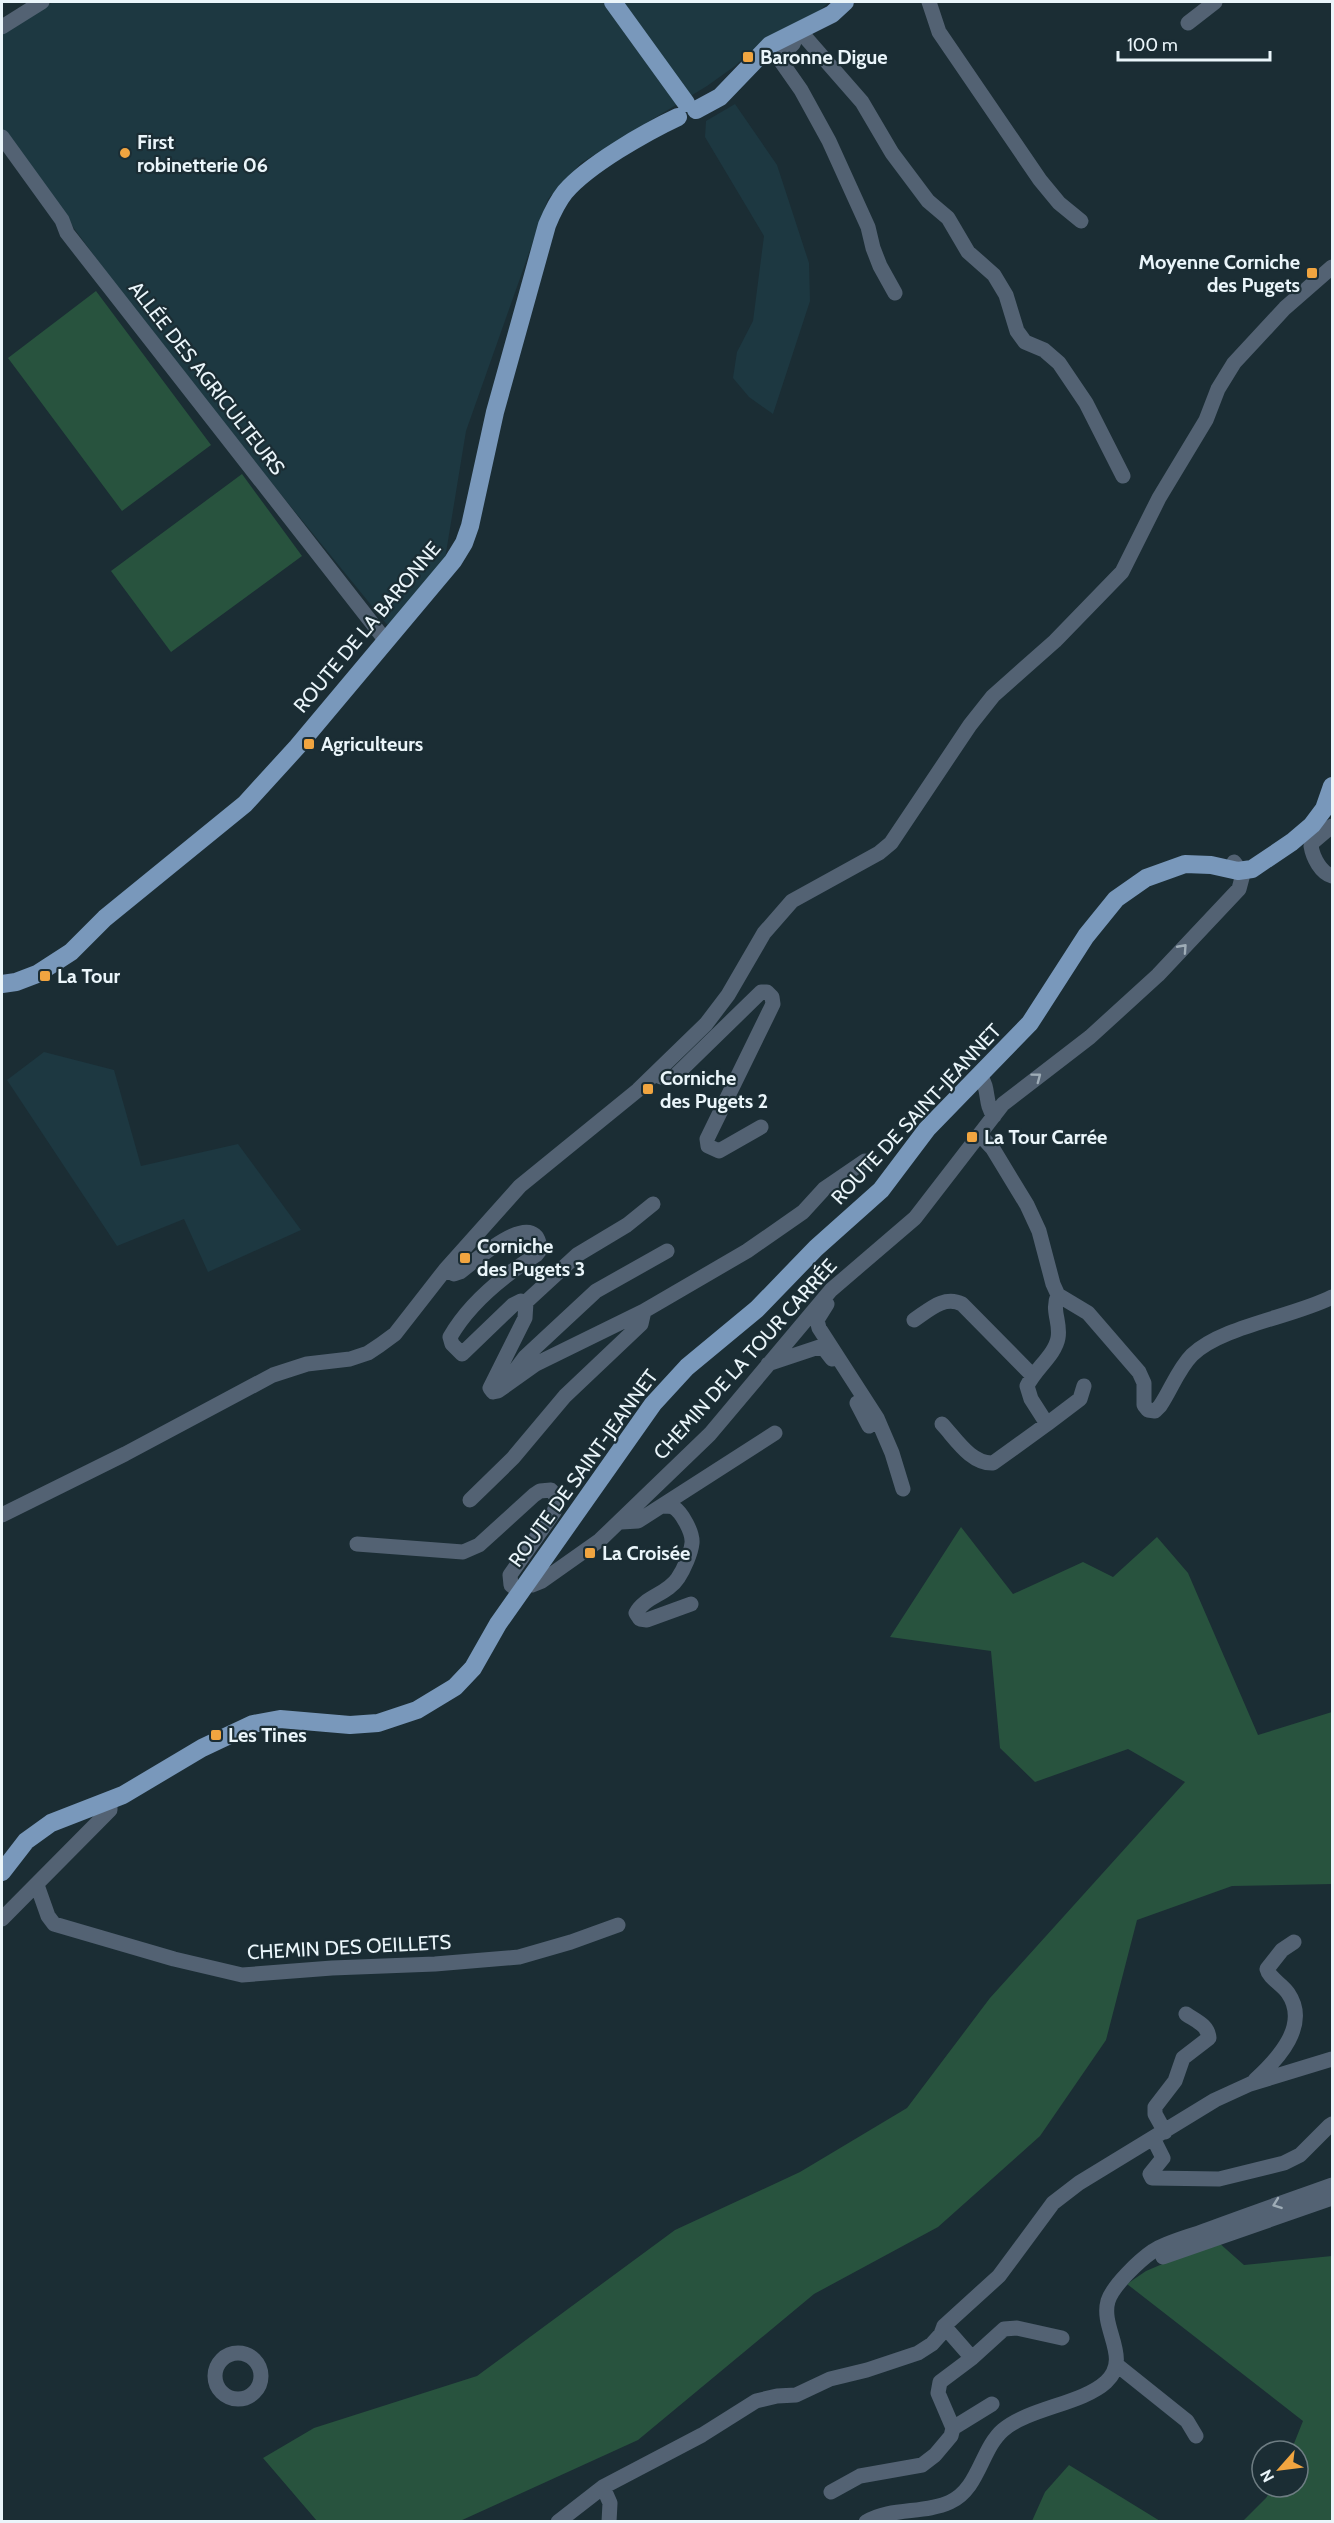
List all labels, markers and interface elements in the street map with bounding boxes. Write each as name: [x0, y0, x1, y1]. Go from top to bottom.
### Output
scale bar: [1118, 24, 1270, 62]
text: 100 m: [1127, 34, 1178, 56]
place label: Baronne Digue: [760, 45, 888, 69]
marker: Baronne Digue: [741, 50, 755, 64]
place label: First robinetterie 06: [137, 130, 268, 177]
marker: First robinetterie 06: [118, 146, 132, 160]
place label: Moyenne Corniche des Pugets: [1139, 250, 1300, 297]
marker: Moyenne Corniche des Pugets: [1305, 266, 1319, 280]
street label: ALLÉE DES AGRICULTEURS: [124, 276, 290, 480]
street label: ROUTE DE LA BARONNE: [288, 537, 446, 717]
place label: Agriculteurs: [321, 732, 423, 756]
marker: Agriculteurs: [302, 737, 316, 751]
one-way arrow: [1176, 944, 1187, 954]
place label: La Tour: [57, 964, 121, 988]
marker: La Tour: [38, 969, 52, 983]
street label: ROUTE DE SAINT-JEANNET: [826, 1018, 1006, 1209]
place label: Corniche des Pugets 2: [660, 1066, 768, 1113]
one-way arrow: [1031, 1073, 1042, 1084]
marker: Corniche des Pugets 2: [641, 1082, 655, 1096]
place label: La Tour Carrée: [984, 1125, 1107, 1149]
marker: La Tour Carrée: [965, 1130, 979, 1144]
place label: Corniche des Pugets 3: [477, 1234, 585, 1281]
marker: Corniche des Pugets 3: [458, 1251, 472, 1265]
street label: CHEMIN DE LA TOUR CARRÉE: [648, 1254, 842, 1464]
street label: ROUTE DE SAINT-JEANNET: [503, 1364, 663, 1571]
place label: La Croisée: [602, 1541, 690, 1565]
marker: La Croisée: [583, 1546, 597, 1560]
place label: Les Tines: [228, 1723, 307, 1747]
marker: Les Tines: [209, 1728, 223, 1742]
street label: CHEMIN DES OEILLETS: [246, 1930, 452, 1964]
one-way arrow: [1272, 2197, 1283, 2210]
north arrow: [1250, 2439, 1310, 2499]
text: N: [1256, 2466, 1278, 2485]

